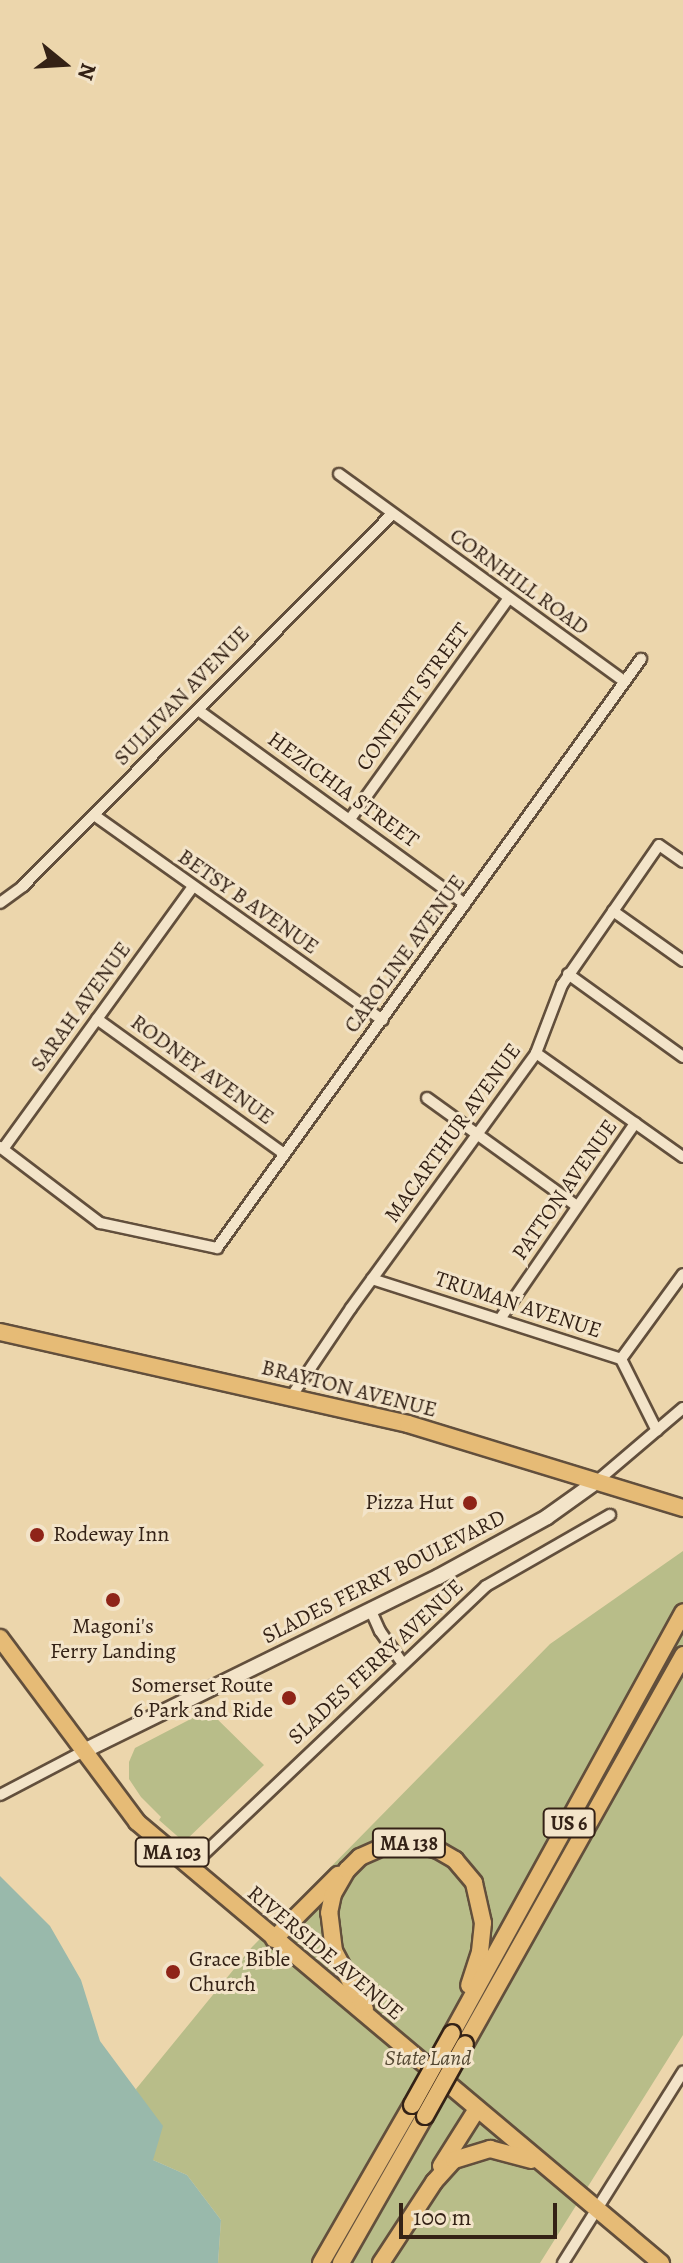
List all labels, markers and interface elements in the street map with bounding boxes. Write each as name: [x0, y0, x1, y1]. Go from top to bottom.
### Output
north arrow: [24, 24, 104, 104]
text: N: [70, 59, 104, 84]
street label: CORNHILL ROAD: [444, 523, 594, 641]
street label: CONTENT STREET: [351, 618, 475, 776]
street label: SULLIVAN AVENUE: [109, 621, 255, 771]
street label: HEZICHIA STREET: [262, 726, 424, 854]
street label: BETSY B AVENUE: [173, 844, 323, 960]
street label: CAROLINE AVENUE: [339, 870, 471, 1038]
street label: SARAH AVENUE: [25, 937, 137, 1077]
street label: RODNEY AVENUE: [125, 1009, 279, 1131]
street label: MACARTHUR AVENUE: [379, 1038, 527, 1228]
street label: PATTON AVENUE: [507, 1115, 623, 1265]
street label: TRUMAN AVENUE: [431, 1266, 605, 1344]
street label: BRAYTON AVENUE: [259, 1354, 439, 1424]
place label: Pizza Hut: [365, 1490, 454, 1516]
marker: Pizza Hut: [461, 1494, 479, 1512]
street label: SLADES FERRY BOULEVARD: [258, 1504, 510, 1650]
place label: Rodeway Inn: [53, 1522, 169, 1548]
marker: Rodeway Inn: [28, 1526, 46, 1544]
street label: SLADES FERRY AVENUE: [283, 1574, 469, 1750]
marker: Magoni's Ferry Landing: [104, 1591, 122, 1609]
place label: Magoni's Ferry Landing: [50, 1613, 176, 1664]
place label: Somerset Route 6 Park and Ride: [131, 1672, 273, 1724]
marker: Somerset Route 6 Park and Ride: [280, 1689, 298, 1707]
road number: US 6: [541, 1807, 597, 1839]
road number: MA 138: [371, 1827, 447, 1859]
road number: MA 103: [134, 1836, 210, 1868]
street label: RIVERSIDE AVENUE: [242, 1880, 408, 2026]
place label: Grace Bible Church: [189, 1946, 290, 1998]
marker: Grace Bible Church: [164, 1963, 182, 1981]
park label: State Land: [385, 2046, 471, 2072]
scale bar: [403, 2187, 561, 2237]
text: 100 m: [413, 2201, 472, 2233]

